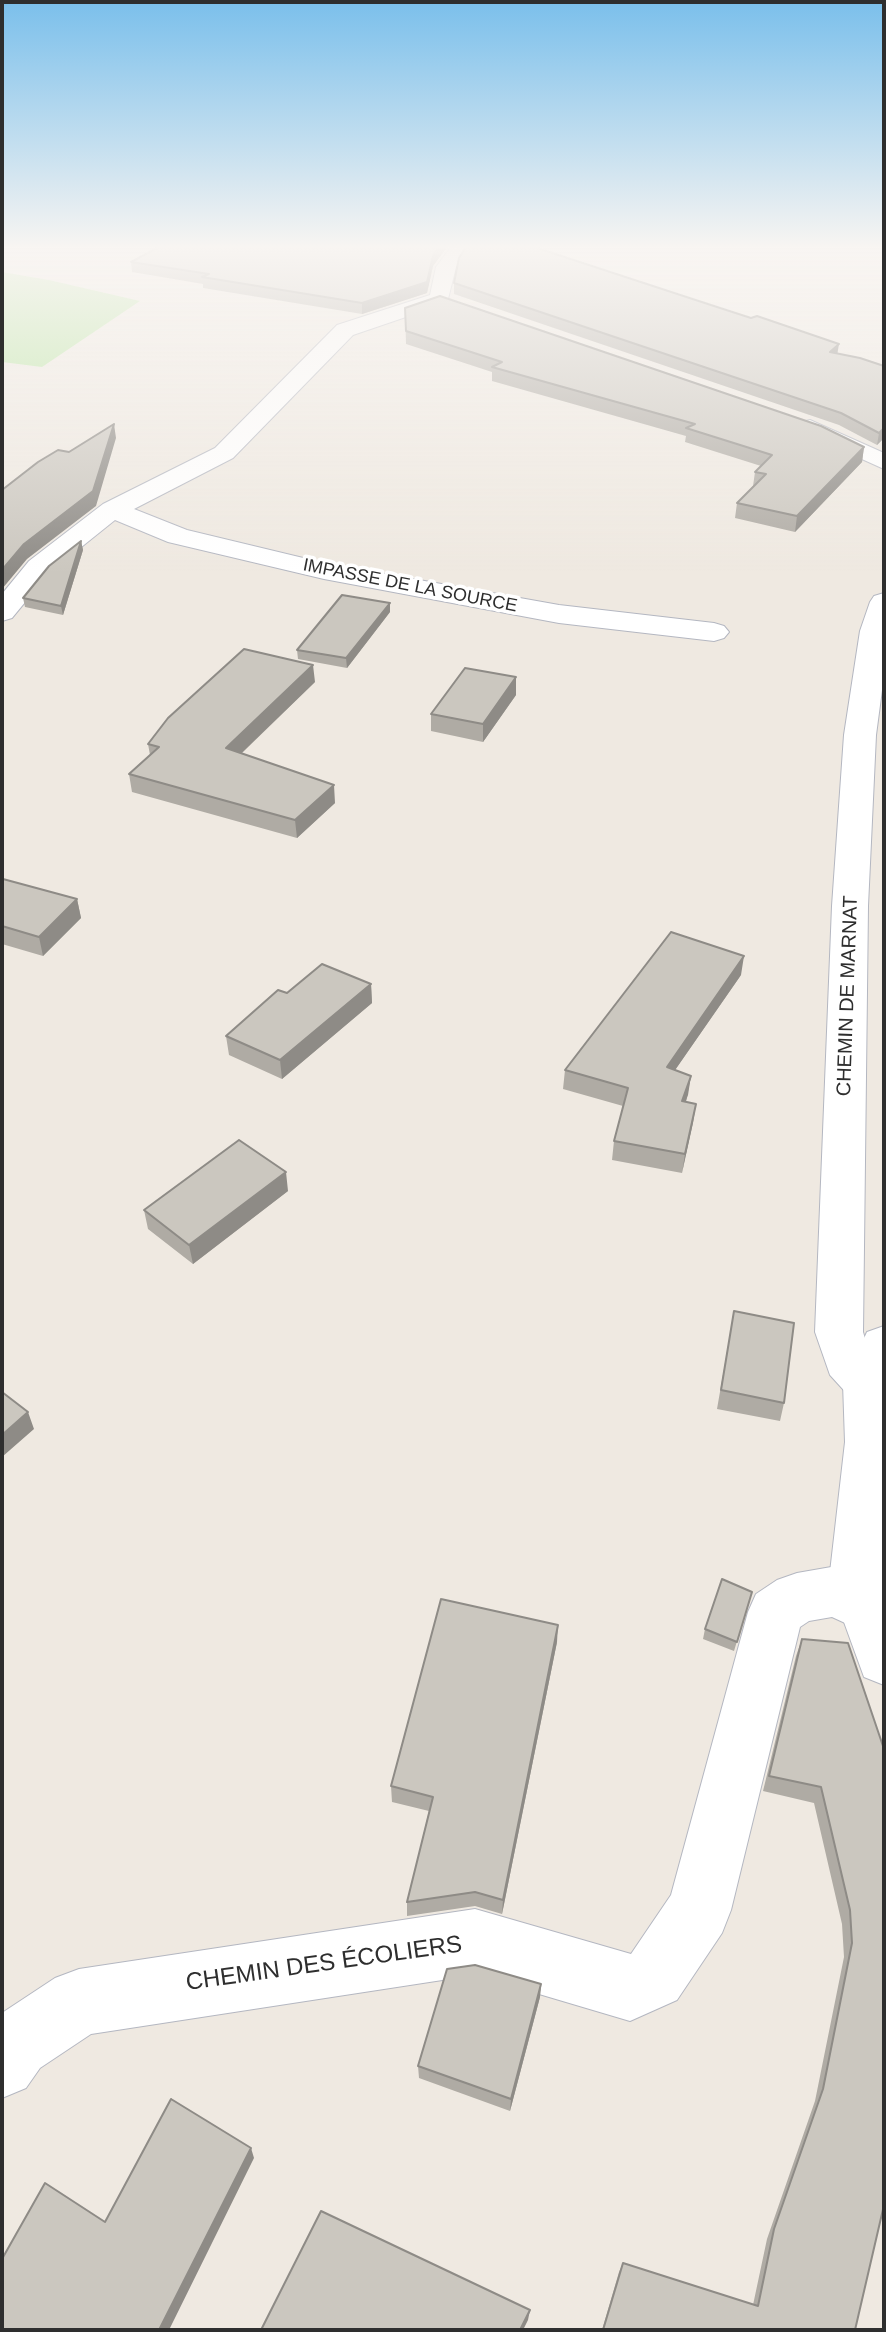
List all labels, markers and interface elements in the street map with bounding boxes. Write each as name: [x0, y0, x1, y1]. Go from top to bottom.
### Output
street label: IMPASSE DE LA SOURCE: [301, 555, 519, 617]
street label: CHEMIN DE MARNAT: [833, 895, 863, 1097]
street label: CHEMIN DES ÉCOLIERS: [184, 1930, 464, 1998]

